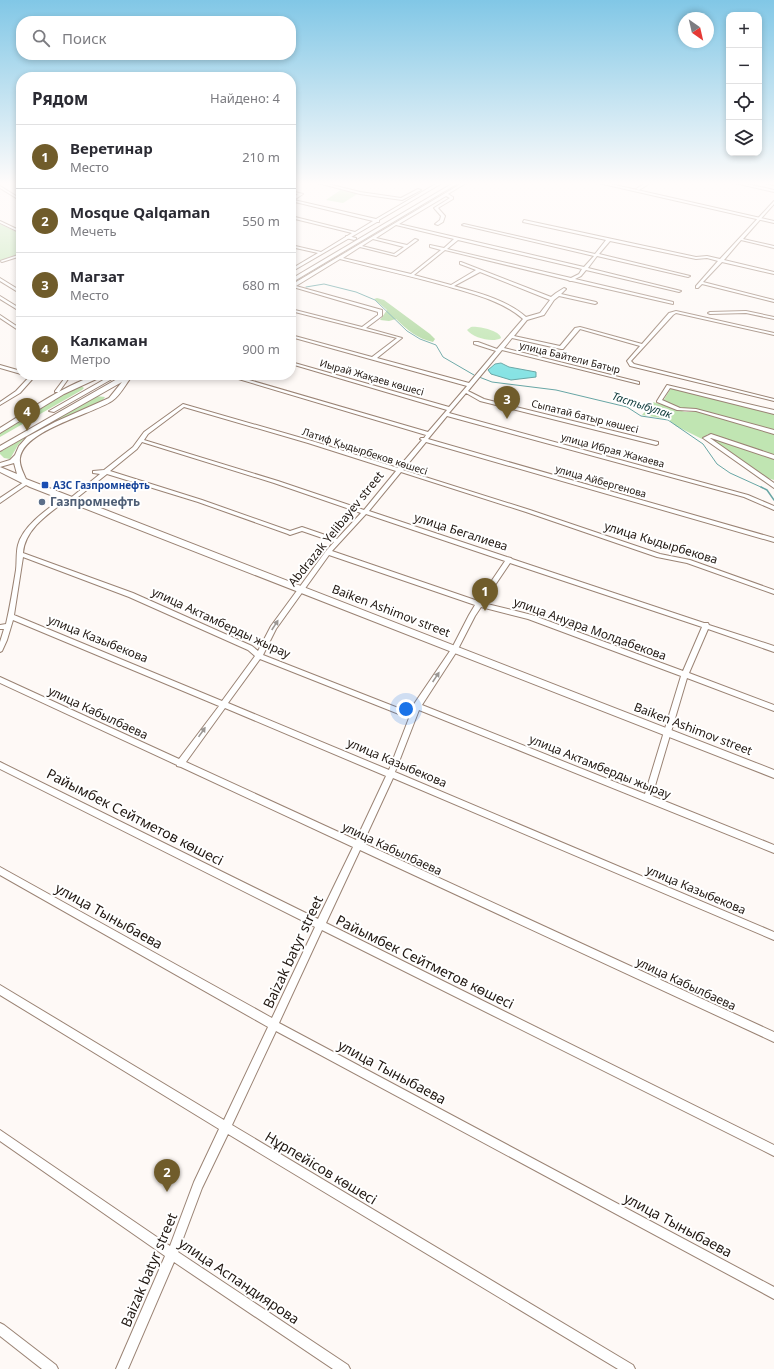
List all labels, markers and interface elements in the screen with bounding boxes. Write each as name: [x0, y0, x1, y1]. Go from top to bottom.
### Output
north arrow: [678, 12, 714, 48]
map controls: [726, 12, 762, 156]
button: +: [726, 12, 762, 48]
search box: [16, 16, 296, 60]
icon: search: [30, 27, 52, 49]
text: Поиск: [62, 28, 107, 48]
button: −: [726, 48, 762, 84]
button: locate: [726, 84, 762, 120]
text: Рядом: [32, 87, 88, 110]
text: Найдено: 4: [210, 89, 280, 107]
button: layers: [726, 120, 762, 156]
text: Веретинар: [70, 138, 153, 158]
text: 1: [41, 148, 49, 166]
text: 210 m: [242, 148, 280, 166]
text: Место: [70, 158, 109, 176]
text: Mosque Qalqaman: [70, 202, 210, 222]
text: 2: [41, 212, 49, 230]
text: 550 m: [242, 212, 280, 230]
text: Мечеть: [70, 222, 117, 240]
text: Магзат: [70, 266, 124, 286]
text: 3: [41, 276, 49, 294]
text: 680 m: [242, 276, 280, 294]
text: Место: [70, 286, 109, 304]
text: Калкаман: [70, 330, 148, 350]
street label: улица Байтели Батыр: [518, 338, 622, 376]
text: 4: [41, 340, 49, 358]
text: 900 m: [242, 340, 280, 358]
text: Метро: [70, 350, 111, 368]
street label: Иырай Жақаев көшесі: [318, 355, 426, 399]
pin: 3: [494, 386, 520, 419]
water label: Тастыбулак: [610, 388, 675, 421]
street label: Сыпатай батыр көшесі: [530, 396, 640, 436]
pin: 4: [14, 398, 40, 431]
street label: Латиф Қыдырбеков көшесі: [300, 424, 430, 478]
street label: улица Ибрая Жакаева: [560, 429, 666, 471]
street label: улица Айбергенова: [554, 461, 648, 501]
street label: Abdrazak Yelibayev street: [284, 467, 388, 590]
place label: АЗС Газпромнефть: [53, 478, 150, 492]
marker: АЗС Газпромнефть: [40, 480, 50, 490]
place label: Газпромнефть: [50, 493, 140, 510]
marker: Газпромнефть: [37, 497, 47, 507]
street label: улица Бегалиева: [412, 508, 510, 555]
street label: улица Кыдырбекова: [602, 517, 720, 568]
pin: 1: [472, 578, 498, 611]
street label: Baiken Ashimov street: [330, 580, 453, 641]
street label: улица Актамберды жырау: [149, 583, 294, 663]
street label: улица Ануара Молдабекова: [511, 593, 669, 664]
street label: улица Казыбекова: [46, 611, 151, 666]
one-way arrow: [271, 620, 279, 630]
one-way arrow: [432, 672, 440, 683]
street label: улица Кабылбаева: [45, 682, 151, 743]
street label: Baiken Ashimov street: [632, 698, 755, 759]
your location: [396, 699, 416, 719]
one-way arrow: [198, 727, 206, 738]
street label: улица Актамберды жырау: [527, 730, 674, 803]
street label: улица Казыбекова: [345, 734, 450, 791]
street label: Райымбек Сейтметов көшесі: [44, 764, 227, 869]
street label: улица Кабылбаева: [339, 818, 445, 879]
street label: улица Казыбекова: [644, 861, 749, 918]
street label: улица Тыныбаева: [52, 878, 166, 953]
street label: Baizak batyr street: [258, 892, 327, 1011]
street label: Райымбек Сейтметов көшесі: [333, 910, 517, 1013]
street label: улица Кабылбаева: [633, 953, 739, 1014]
street label: улица Тыныбаева: [335, 1035, 450, 1108]
street label: Нұрпейісов көшесі: [262, 1127, 381, 1209]
pin: 2: [154, 1159, 180, 1192]
street label: улица Тыныбаева: [621, 1188, 736, 1261]
street label: Baizak batyr street: [116, 1210, 181, 1330]
street label: улица Аспандиярова: [175, 1233, 303, 1328]

